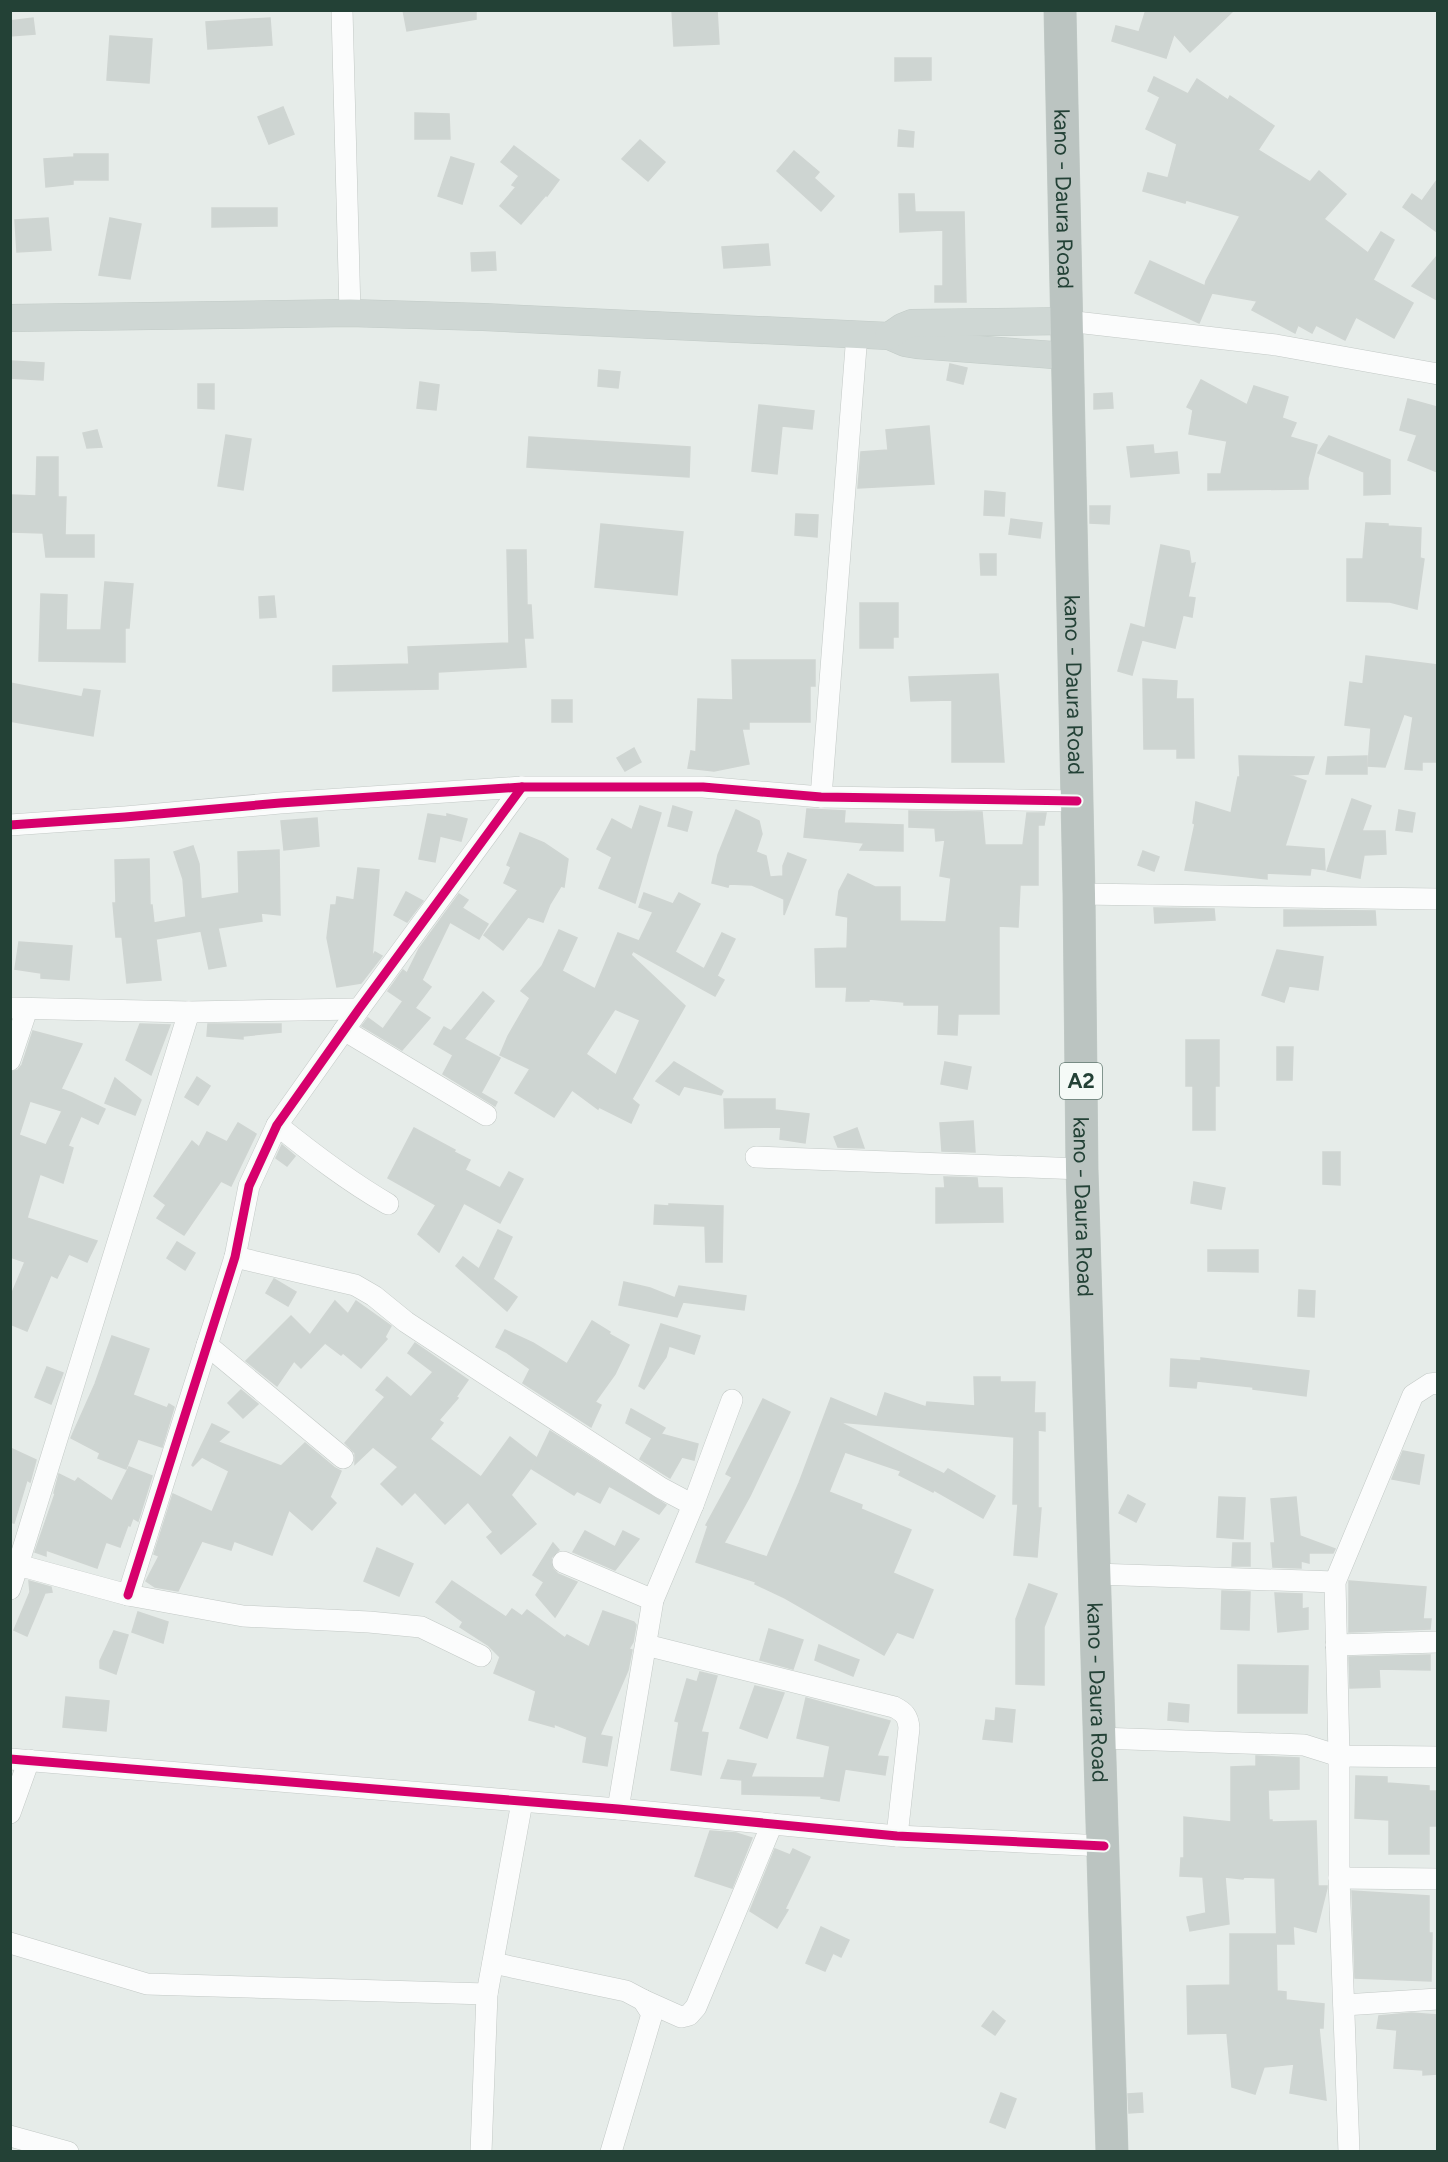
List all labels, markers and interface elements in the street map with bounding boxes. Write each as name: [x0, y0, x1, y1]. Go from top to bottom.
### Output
street label: kano - Daura Road: [1048, 109, 1079, 289]
street label: kano - Daura Road: [1059, 594, 1089, 775]
road number: A2: [1060, 1063, 1102, 1099]
street label: kano - Daura Road: [1067, 1117, 1099, 1297]
street label: kano - Daura Road: [1081, 1602, 1114, 1783]

